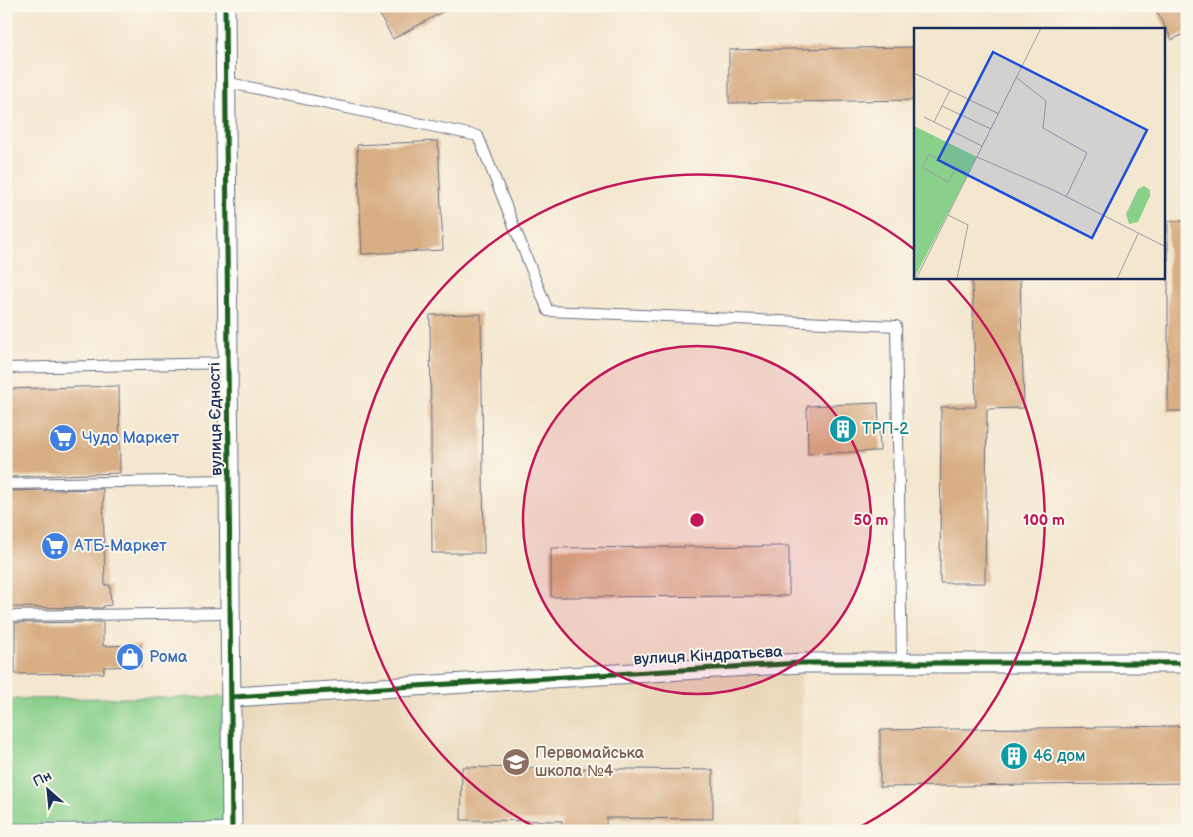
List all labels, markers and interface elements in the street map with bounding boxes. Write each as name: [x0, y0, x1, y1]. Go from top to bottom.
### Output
inset map: [914, 28, 1166, 279]
street label: вулиця Єдності: [206, 362, 226, 476]
building icon: ТРП-2: [828, 414, 858, 444]
place label: ТРП-2: [862, 420, 909, 439]
supermarket icon: Чудо Маркет: [48, 423, 78, 453]
place label: Чудо Маркет: [82, 429, 180, 448]
centre of rings: [688, 511, 706, 529]
text: 50 m: [854, 511, 889, 530]
text: 100 m: [1023, 511, 1065, 530]
supermarket icon: АТБ-Маркет: [40, 531, 70, 561]
place label: АТБ-Маркет: [73, 537, 167, 556]
shop icon: Рома: [115, 642, 145, 672]
street label: вулиця Кіндратьєва: [633, 643, 784, 669]
place label: Рома: [149, 648, 188, 667]
building icon: 46 дом: [999, 741, 1029, 771]
place label: Первомайська школа №4: [535, 744, 645, 781]
school or university icon: Первомайська школа №4: [501, 747, 531, 777]
place label: 46 дом: [1033, 747, 1085, 766]
north arrow: [22, 764, 72, 814]
text: Пн: [30, 767, 55, 791]

